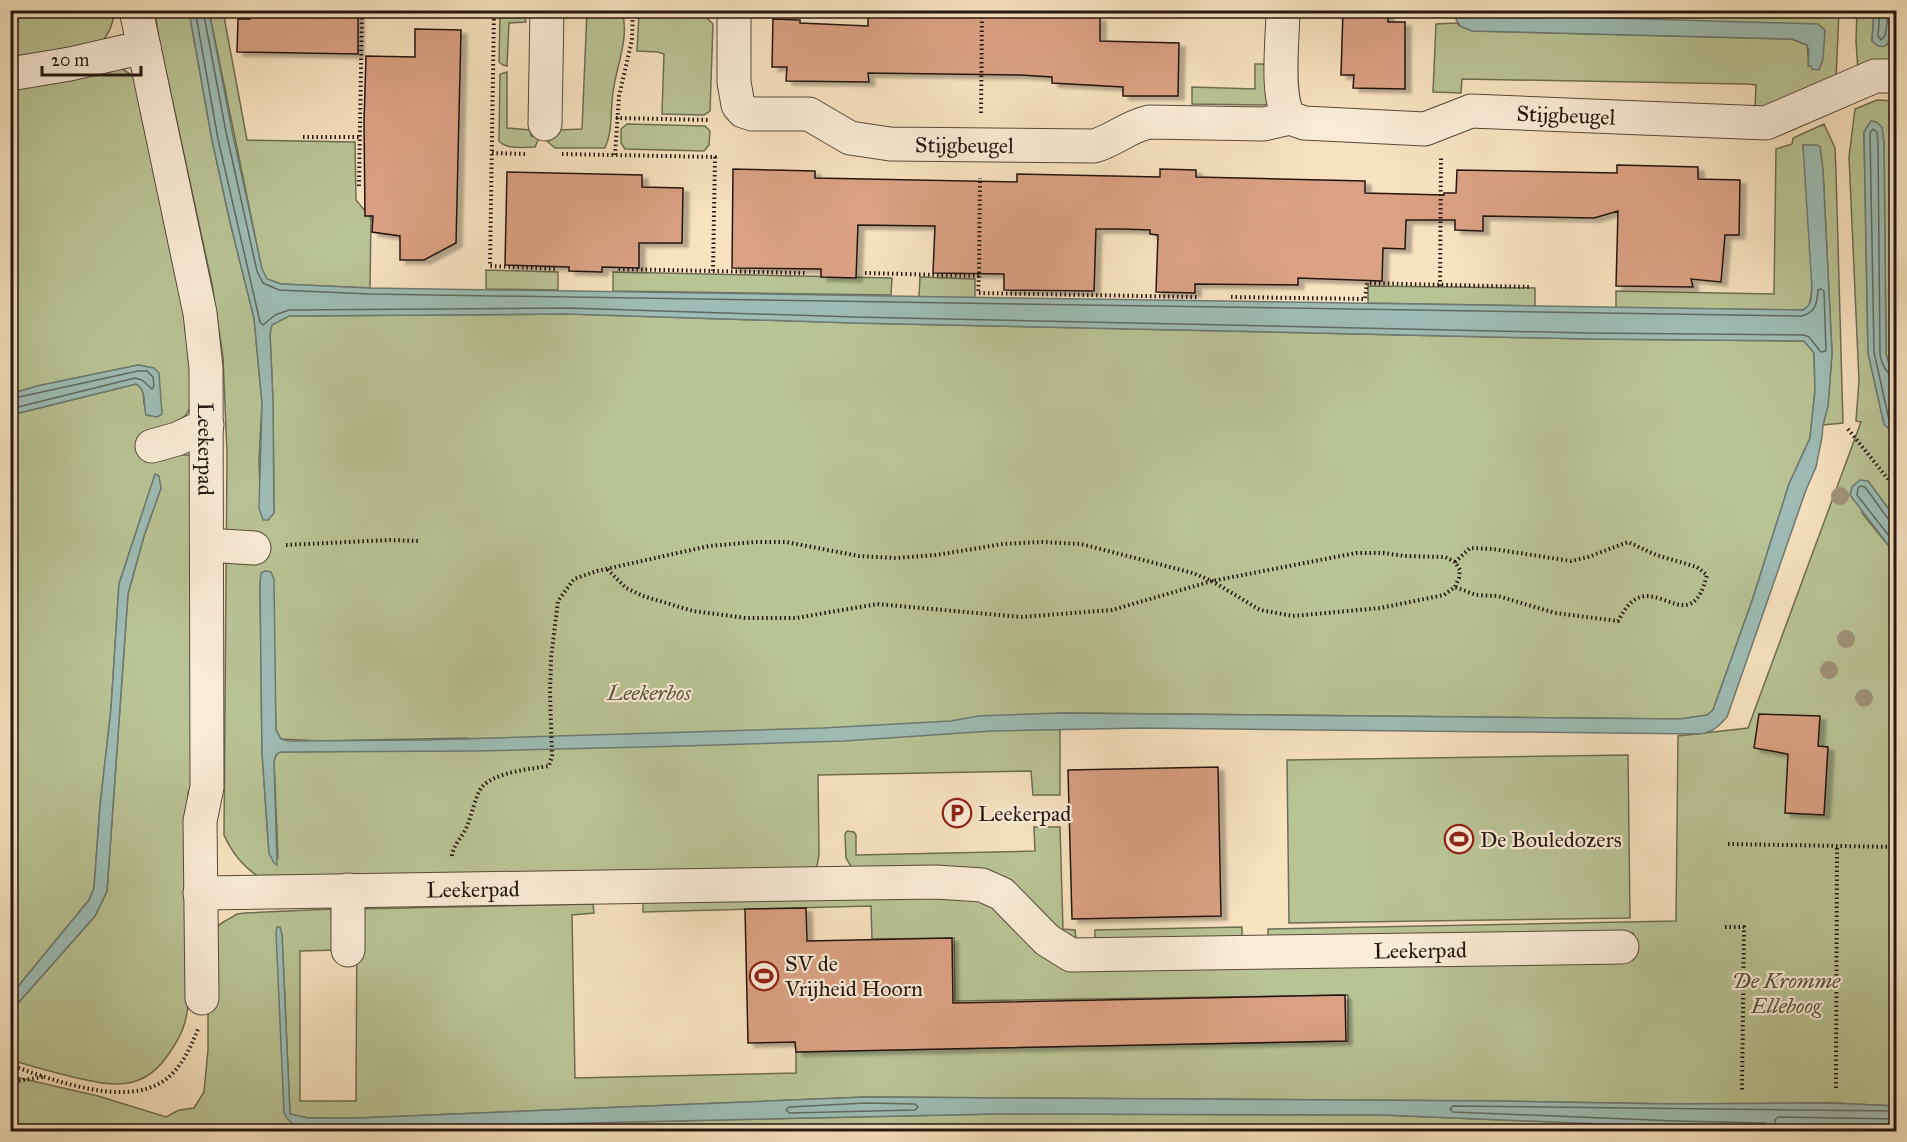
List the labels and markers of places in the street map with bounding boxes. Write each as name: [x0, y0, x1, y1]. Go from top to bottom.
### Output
parking icon: Leekerpad: [941, 797, 973, 829]
place label: Leekerpad: [978, 800, 1071, 827]
sports icon: De Bouledozers: [1443, 823, 1475, 855]
place label: De Bouledozers: [1480, 826, 1622, 853]
place label: SV de Vrijheid Hoorn: [784, 950, 923, 1002]
sports icon: SV de Vrijheid Hoorn: [748, 960, 780, 992]

